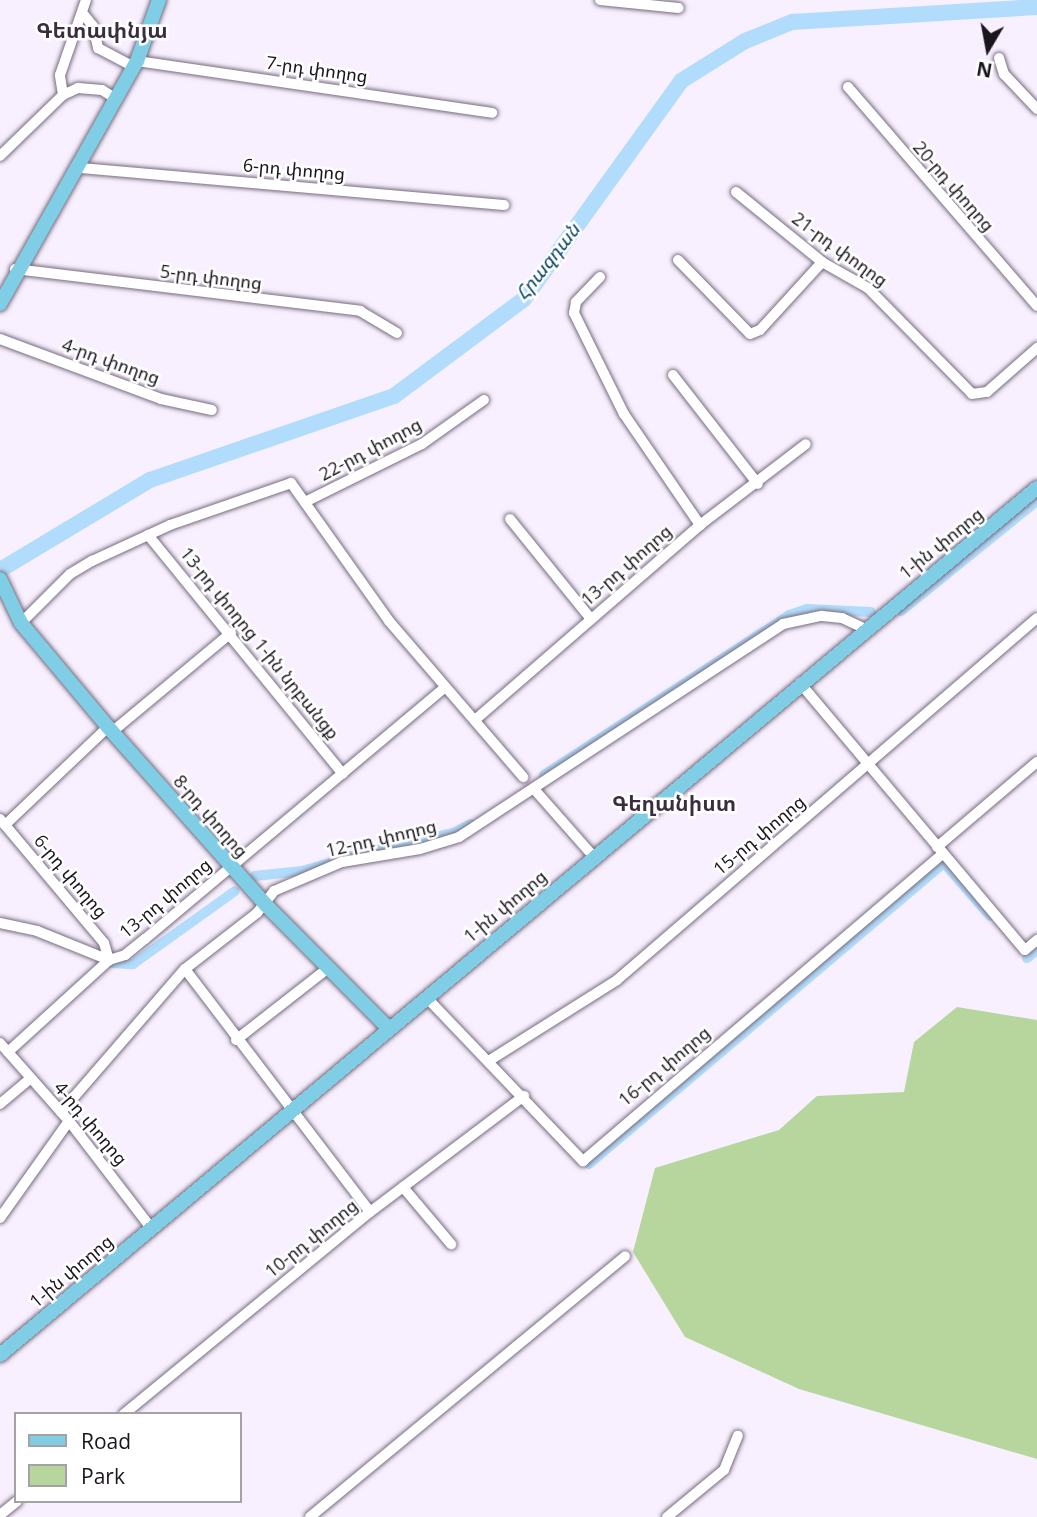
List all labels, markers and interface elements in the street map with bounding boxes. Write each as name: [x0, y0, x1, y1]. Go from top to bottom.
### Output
north arrow: [953, 14, 1023, 84]
district label: Գետափնյա: [36, 17, 168, 43]
street label: 7-րդ փողոց: [265, 51, 369, 87]
text: N: [974, 56, 994, 84]
street label: 20-րդ փողոց: [909, 136, 999, 236]
street label: 6-րդ փողոց: [242, 154, 346, 184]
street label: 21-րդ փողոց: [788, 207, 892, 291]
water label: Հրազդան: [511, 219, 585, 305]
street label: 5-րդ փողոց: [159, 260, 263, 294]
street label: 4-րդ փողոց: [59, 333, 163, 389]
street label: 22-րդ փողոց: [315, 413, 425, 485]
street label: 1-ին փողոց: [895, 503, 987, 583]
street label: 13-րդ փողոց: [576, 520, 676, 610]
street label: 13-րդ փողոց 1-ին նրբանցք: [176, 543, 344, 743]
street label: 8-րդ փողոց: [169, 770, 253, 862]
district label: Գեղանիստ: [612, 790, 736, 816]
street label: 15-րդ փողոց: [709, 791, 809, 879]
street label: 12-րդ փողոց: [324, 815, 438, 861]
street label: 6-րդ փողոց: [30, 830, 112, 922]
street label: 13-րդ փողոց: [115, 854, 215, 942]
street label: 1-ին փողոց: [459, 865, 551, 947]
street label: 16-րդ փողոց: [614, 1022, 714, 1110]
street label: 4-րդ փողոց: [50, 1077, 132, 1169]
street label: 10-րդ փողոց: [260, 1194, 362, 1282]
street label: 1-ին փողոց: [25, 1230, 117, 1312]
legend: [14, 1412, 242, 1503]
text: Road: [81, 1427, 131, 1455]
text: Park: [81, 1462, 125, 1490]

